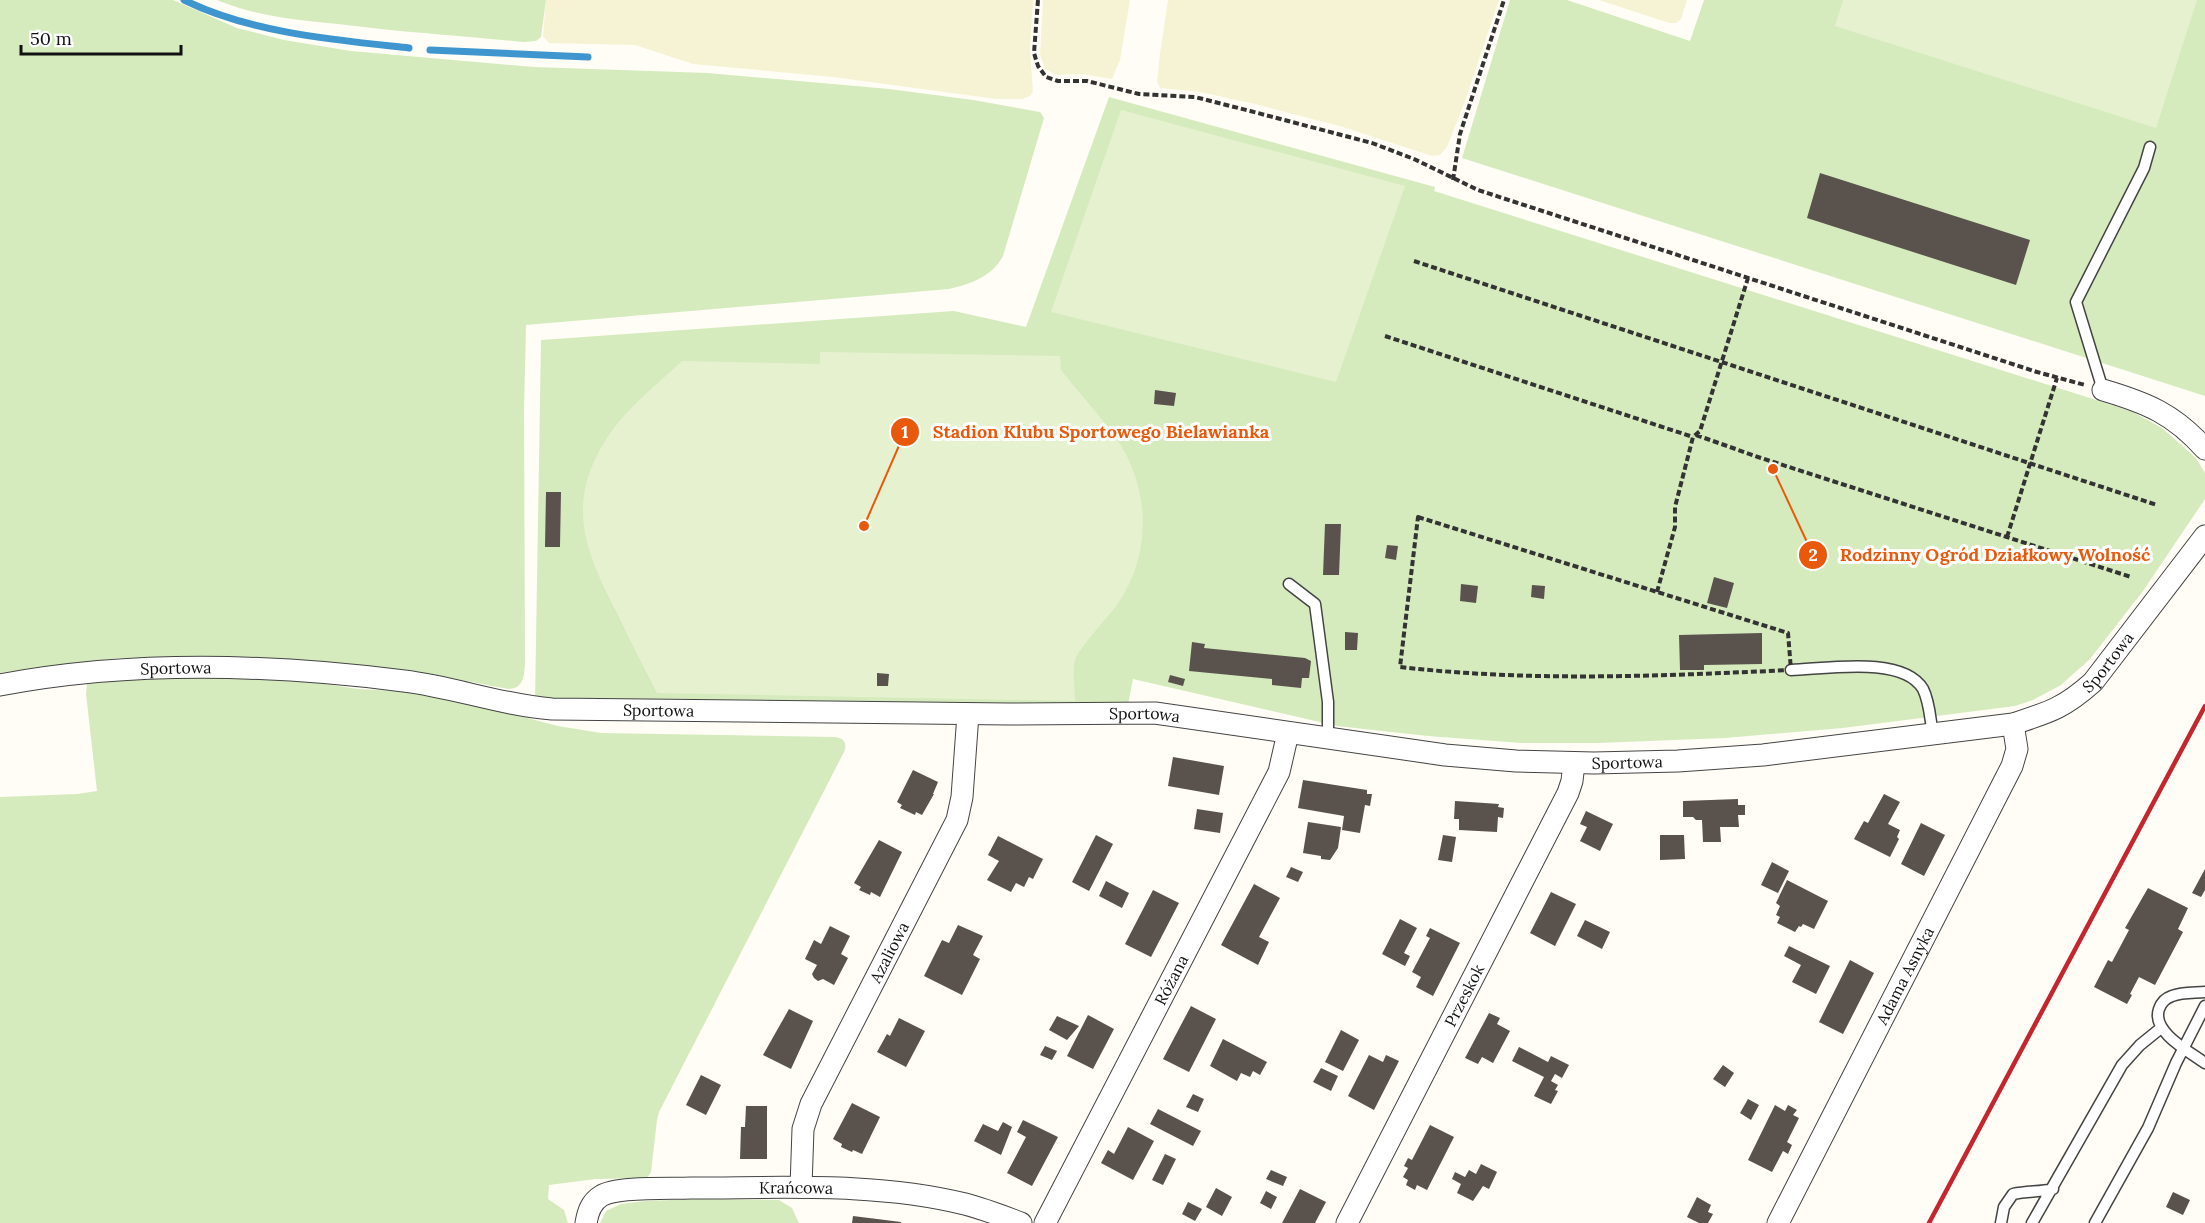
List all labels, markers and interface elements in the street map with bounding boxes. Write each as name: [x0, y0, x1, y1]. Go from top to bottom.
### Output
scale bar: [21, 18, 182, 56]
text: 50 m: [30, 27, 72, 50]
callout: Stadion Klubu Sportowego Bielawianka: [890, 414, 1281, 450]
text: 1: [901, 420, 909, 443]
text: Stadion Klubu Sportowego Bielawianka: [933, 420, 1270, 443]
callout: Rodzinny Ogród Działkowy Wolność: [1798, 537, 2162, 573]
text: 2: [1808, 543, 1818, 566]
text: Rodzinny Ogród Działkowy Wolność: [1840, 543, 2151, 566]
street label: Sportowa: [2078, 628, 2138, 697]
street label: Sportowa: [140, 657, 212, 679]
street label: Sportowa: [623, 700, 694, 721]
street label: Sportowa: [1109, 703, 1181, 727]
street label: Sportowa: [1591, 751, 1663, 773]
street label: Azaliowa: [865, 918, 913, 987]
street label: Adama Asnyka: [1871, 923, 1938, 1029]
street label: Różana: [1150, 951, 1192, 1008]
street label: Przeskok: [1440, 960, 1488, 1030]
street label: Krańcowa: [759, 1177, 834, 1198]

